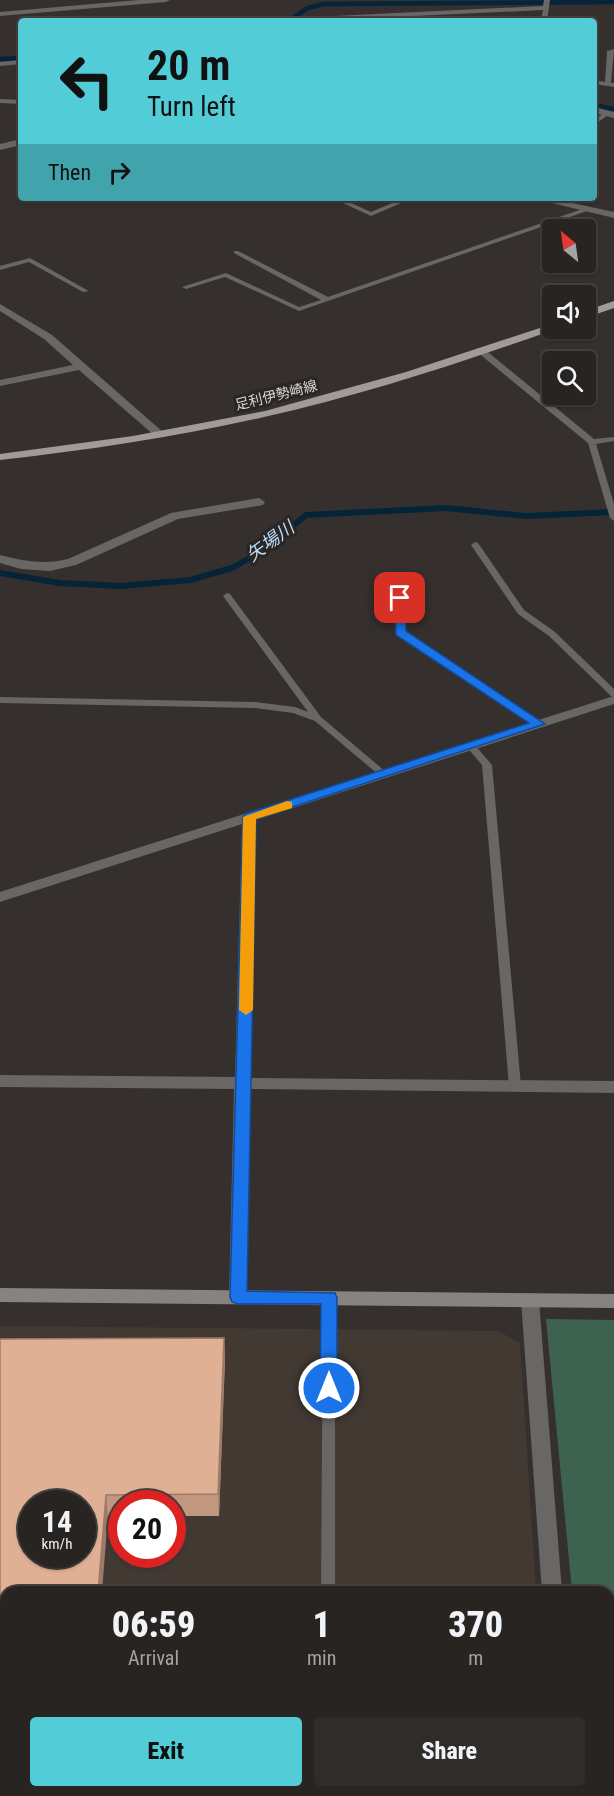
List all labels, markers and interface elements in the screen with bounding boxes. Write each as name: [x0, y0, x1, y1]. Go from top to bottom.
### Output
text: 20 m: [147, 41, 230, 90]
icon: left: [48, 42, 126, 120]
text: Turn left: [147, 91, 236, 123]
icon: right: [103, 156, 136, 189]
text: Then: [48, 160, 91, 185]
north arrow: [542, 219, 596, 273]
map controls: [542, 219, 596, 405]
button: sound: [542, 285, 596, 339]
button: search: [542, 351, 596, 405]
street label: 足利伊勢崎線: [233, 377, 319, 413]
water label: 矢場川: [242, 515, 300, 565]
pin: [374, 572, 425, 623]
icon: arrive: [383, 581, 416, 614]
position arrow: [297, 1356, 361, 1420]
speed limit sign: 20: [108, 1490, 186, 1568]
text: 14: [42, 1504, 72, 1539]
text: km/h: [42, 1535, 72, 1553]
text: 06:59: [112, 1604, 195, 1646]
text: 1: [313, 1604, 331, 1646]
text: 370: [448, 1604, 503, 1646]
text: Arrival: [128, 1646, 179, 1670]
text: min: [307, 1646, 336, 1670]
text: m: [468, 1646, 483, 1670]
button: Exit: [30, 1717, 302, 1786]
button: Share: [314, 1717, 585, 1786]

